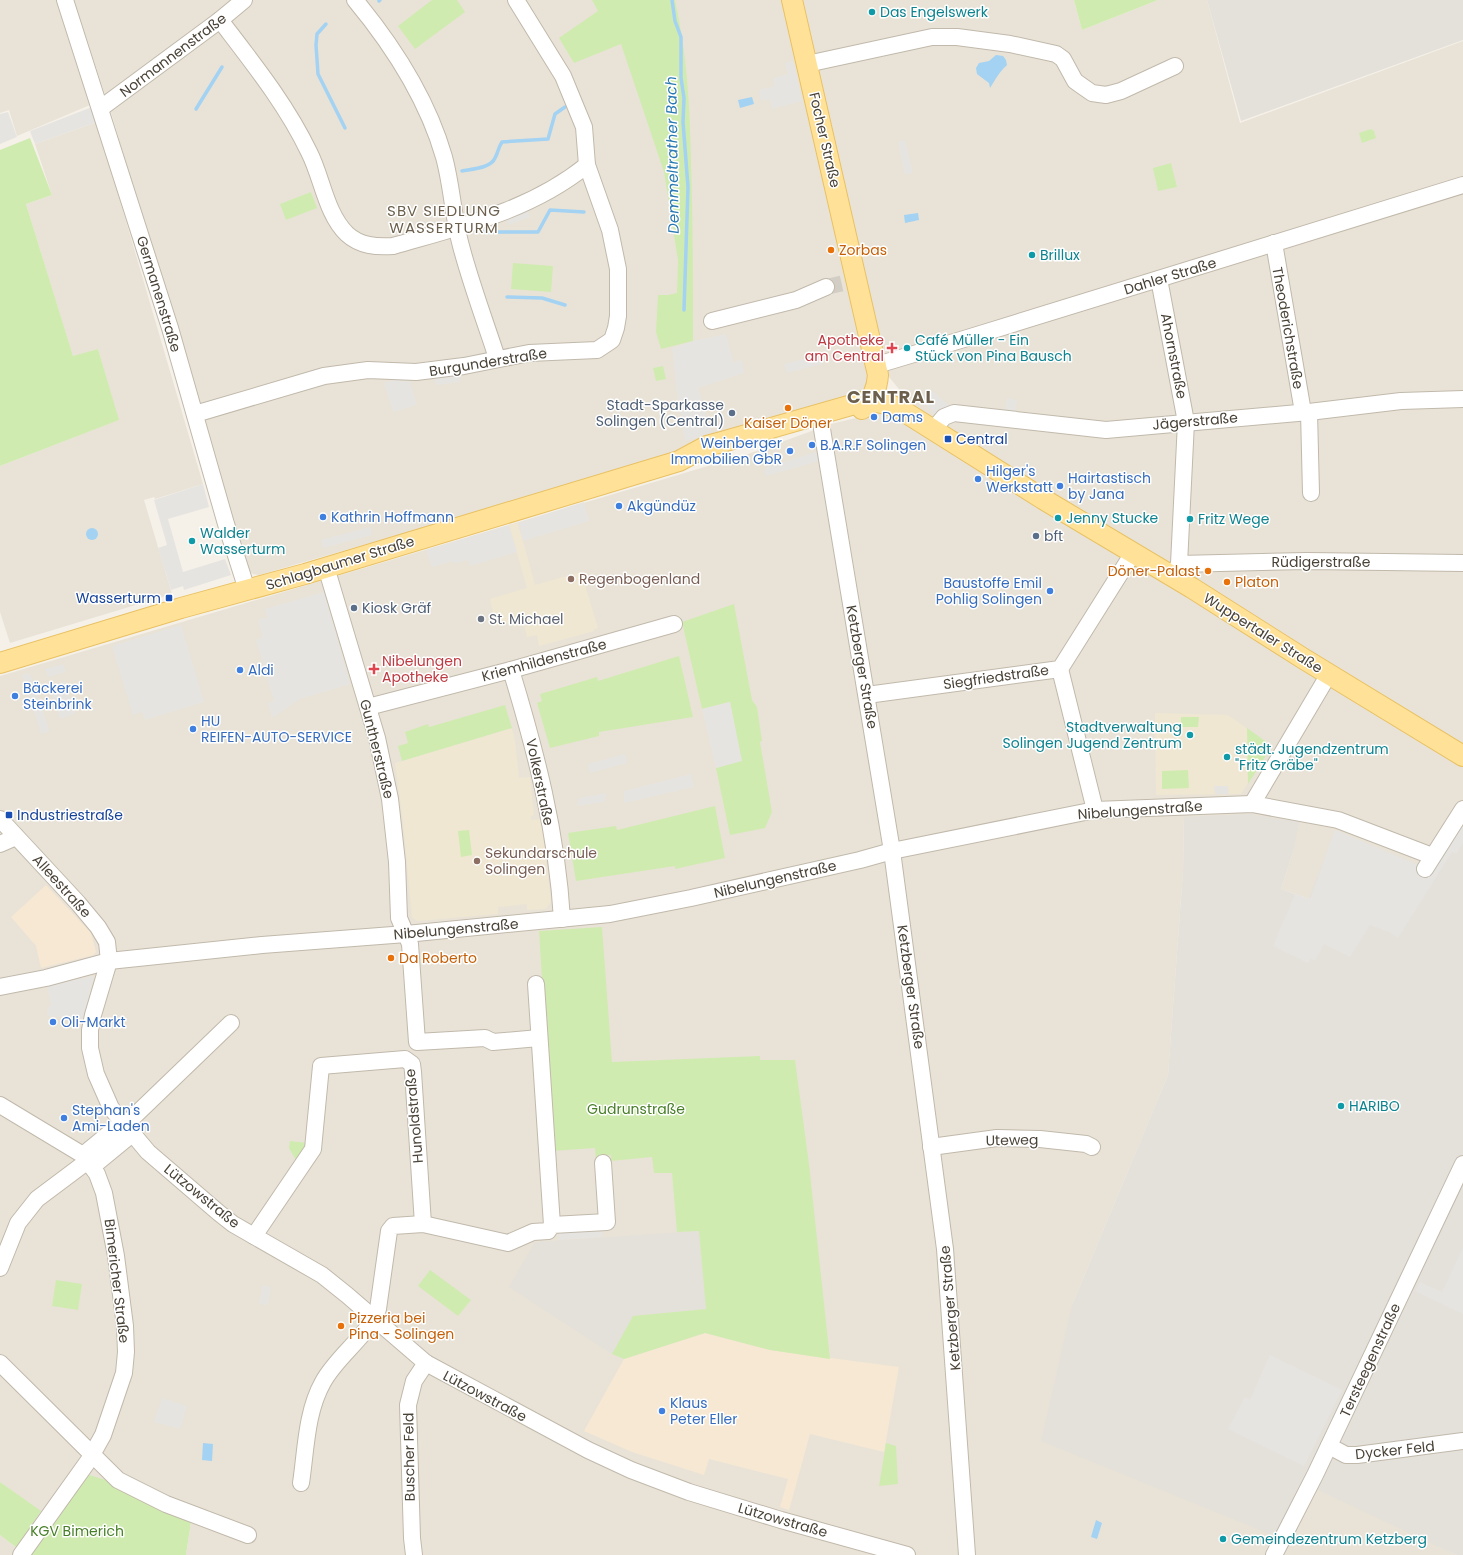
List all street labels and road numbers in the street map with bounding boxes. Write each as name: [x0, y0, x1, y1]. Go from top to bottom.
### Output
street label: Normannenstraße: [116, 8, 231, 102]
street label: Focher Straße: [804, 90, 846, 190]
street label: Germanenstraße: [132, 233, 186, 355]
street label: Dahler Straße: [1121, 252, 1219, 300]
street label: Theoderichstraße: [1267, 265, 1309, 391]
street label: Ahornstraße: [1156, 311, 1192, 401]
street label: Burgunderstraße: [428, 343, 549, 381]
street label: Jägerstraße: [1152, 407, 1239, 435]
street label: Schlagbaumer Straße: [263, 531, 417, 595]
street label: Rüdigerstraße: [1271, 552, 1371, 572]
street label: Wuppertaler Straße: [1199, 588, 1327, 678]
street label: Ketzberger Straße: [841, 604, 883, 731]
street label: Kriemhildenstraße: [479, 634, 609, 686]
street label: Siegfriedstraße: [942, 660, 1050, 694]
street label: Guntherstraße: [355, 697, 399, 801]
street label: Volkerstraße: [521, 737, 559, 828]
street label: Nibelungenstraße: [1077, 796, 1203, 824]
street label: Alleestraße: [28, 850, 96, 922]
street label: Nibelungenstraße: [712, 855, 839, 903]
street label: Nibelungenstraße: [393, 914, 520, 944]
street label: Ketzberger Straße: [892, 924, 930, 1051]
street label: Hunoldstraße: [400, 1068, 428, 1164]
street label: Uteweg: [985, 1130, 1039, 1150]
street label: Lützowstraße: [160, 1159, 244, 1233]
street label: Bimericher Straße: [99, 1218, 135, 1345]
street label: Ketzberger Straße: [935, 1244, 965, 1371]
street label: Tersteegenstraße: [1335, 1299, 1405, 1420]
street label: Lützowstraße: [440, 1366, 531, 1427]
street label: Buscher Feld: [398, 1413, 420, 1501]
street label: Dycker Feld: [1354, 1436, 1436, 1464]
street label: Lützowstraße: [736, 1498, 830, 1542]

